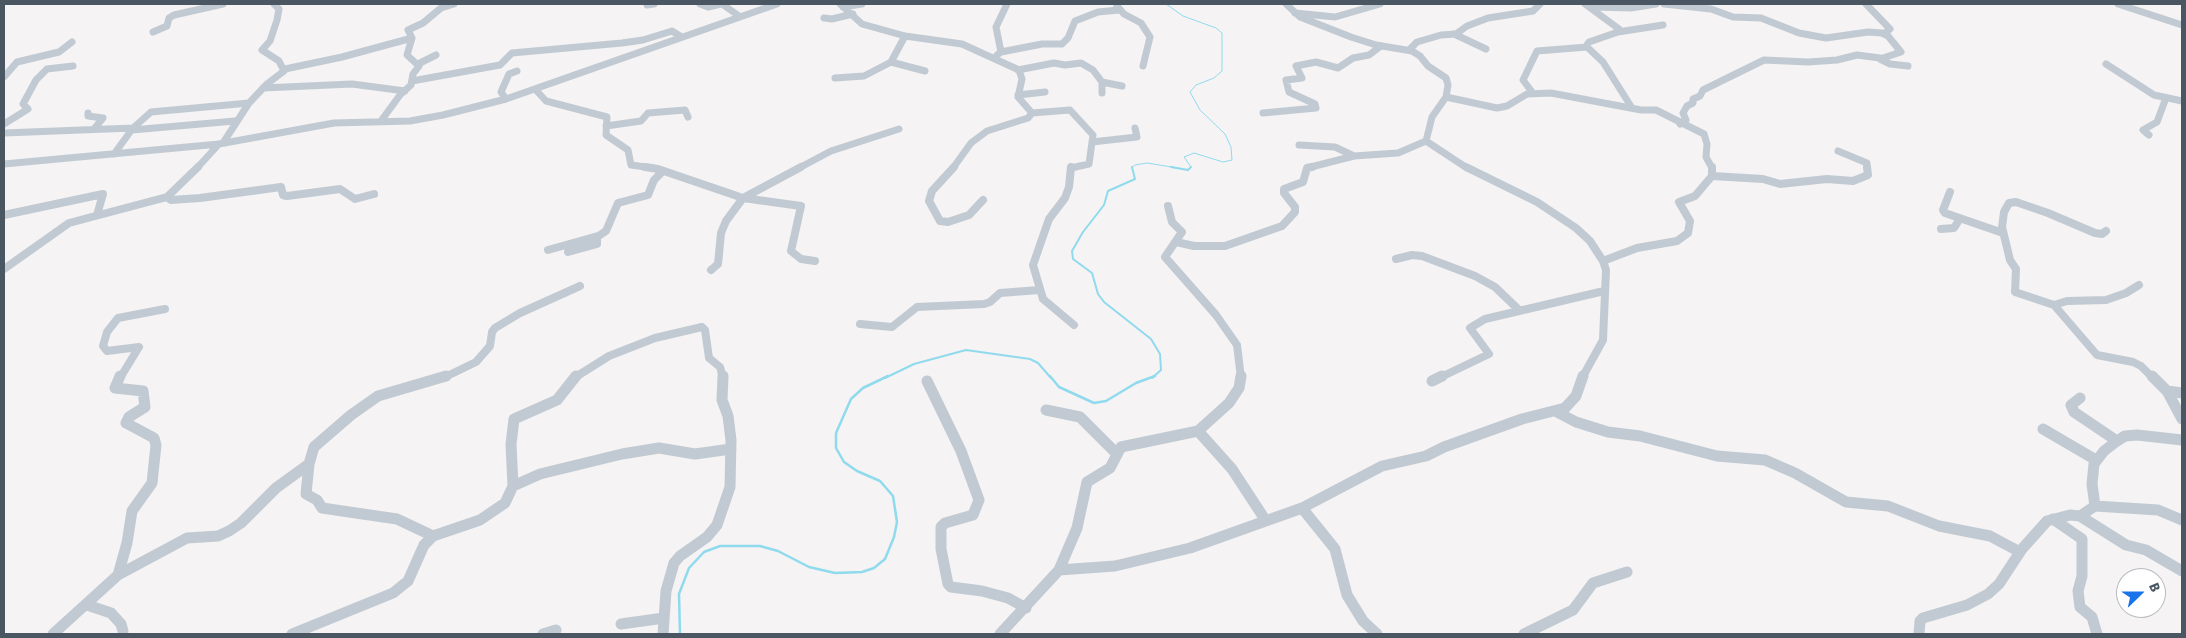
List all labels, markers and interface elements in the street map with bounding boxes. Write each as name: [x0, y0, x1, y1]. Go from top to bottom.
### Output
north arrow: [2116, 568, 2166, 618]
text: B: [2145, 581, 2164, 594]

